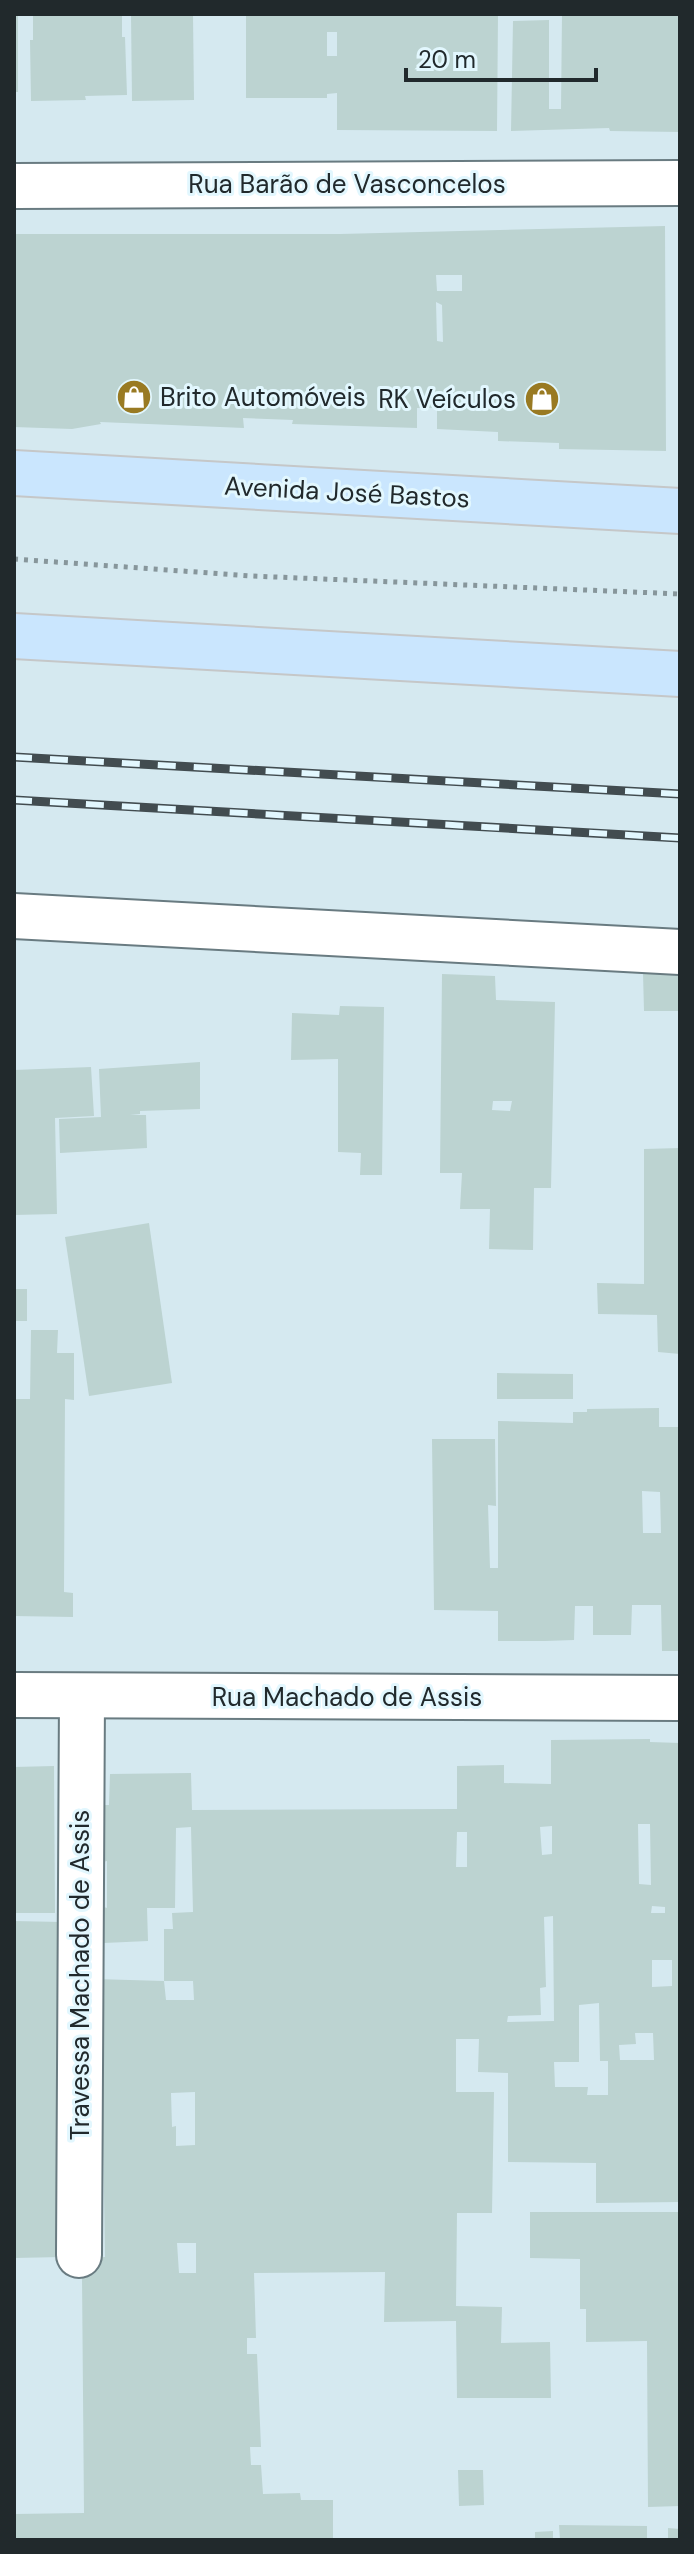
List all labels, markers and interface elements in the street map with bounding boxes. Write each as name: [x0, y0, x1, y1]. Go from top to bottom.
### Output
scale bar: [406, 32, 596, 82]
text: 20 m: [418, 44, 476, 75]
street label: Rua Barão de Vasconcelos: [188, 167, 506, 201]
shop icon: Brito Automóveis: [115, 378, 153, 416]
place label: Brito Automóveis: [160, 380, 366, 414]
shop icon: RK Veículos: [523, 380, 561, 418]
place label: RK Veículos: [378, 382, 516, 416]
street label: Avenida José Bastos: [223, 469, 471, 515]
street label: Rua Machado de Assis: [212, 1680, 482, 1714]
street label: Travessa Machado de Assis: [63, 1810, 97, 2140]

